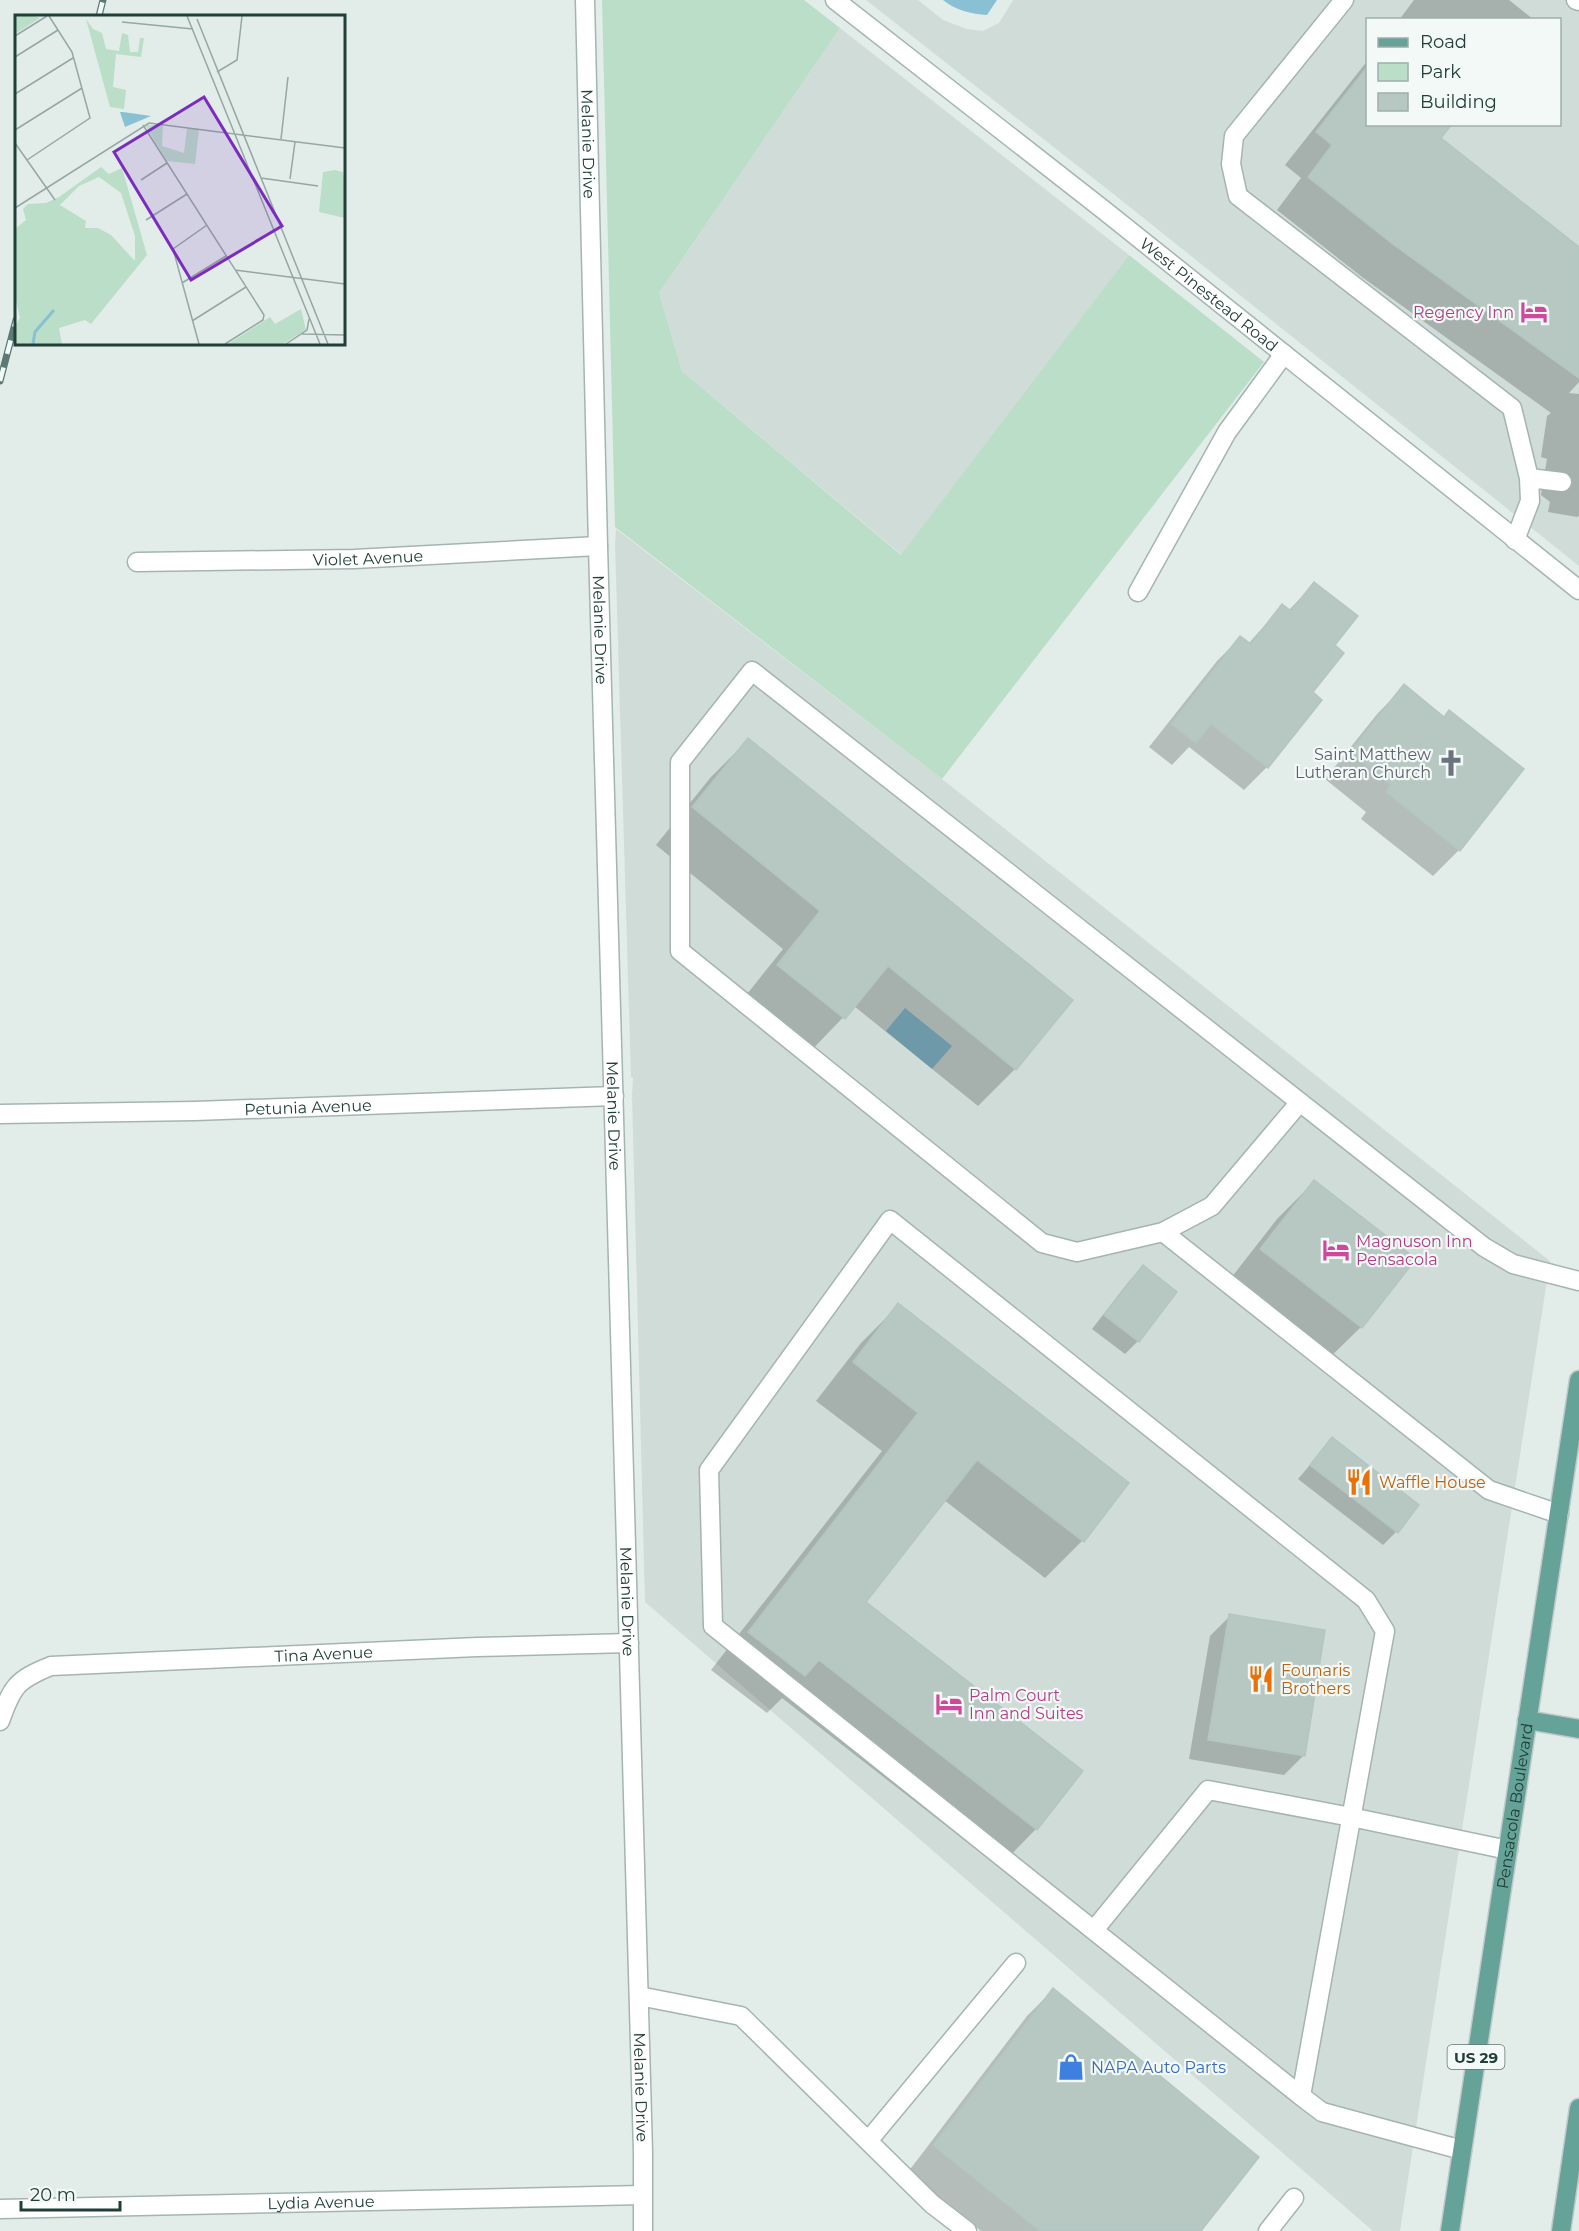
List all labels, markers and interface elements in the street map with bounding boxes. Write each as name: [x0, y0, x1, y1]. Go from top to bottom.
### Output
inset map: [15, 15, 345, 345]
legend: [1366, 18, 1561, 126]
text: Road: [1420, 31, 1467, 53]
text: Park: [1420, 61, 1461, 83]
street label: Melanie Drive: [578, 89, 599, 199]
text: Building: [1420, 91, 1497, 113]
street label: West Pinestead Road: [1136, 233, 1282, 355]
hotel icon: Regency Inn: [1519, 297, 1549, 327]
place label: Regency Inn: [1413, 303, 1514, 322]
street label: Violet Avenue: [313, 546, 424, 569]
street label: Melanie Drive: [589, 575, 611, 685]
place label: Saint Matthew Lutheran Church: [1295, 745, 1431, 782]
church icon: Saint Matthew Lutheran Church: [1436, 748, 1466, 778]
street label: Melanie Drive: [603, 1061, 625, 1171]
street label: Petunia Avenue: [244, 1095, 372, 1119]
place label: Magnuson Inn Pensacola: [1356, 1232, 1473, 1269]
hotel icon: Magnuson Inn Pensacola: [1321, 1235, 1351, 1265]
restaurant icon: Waffle House: [1344, 1467, 1374, 1497]
place label: Waffle House: [1379, 1473, 1486, 1492]
street label: Melanie Drive: [617, 1546, 639, 1657]
street label: Tina Avenue: [274, 1642, 373, 1666]
place label: Founaris Brothers: [1281, 1661, 1351, 1698]
restaurant icon: Founaris Brothers: [1246, 1664, 1276, 1694]
place label: Palm Court Inn and Suites: [969, 1686, 1084, 1723]
hotel icon: Palm Court Inn and Suites: [934, 1689, 964, 1719]
street label: Pensacola Boulevard: [1492, 1722, 1536, 1890]
street label: Melanie Drive: [630, 2032, 652, 2142]
road number: US 29: [1448, 2045, 1504, 2069]
shop icon: NAPA Auto Parts: [1056, 2052, 1086, 2082]
place label: NAPA Auto Parts: [1091, 2058, 1226, 2077]
scale bar: [21, 2174, 120, 2212]
text: 20 m: [30, 2184, 76, 2206]
street label: Lydia Avenue: [267, 2191, 375, 2213]

